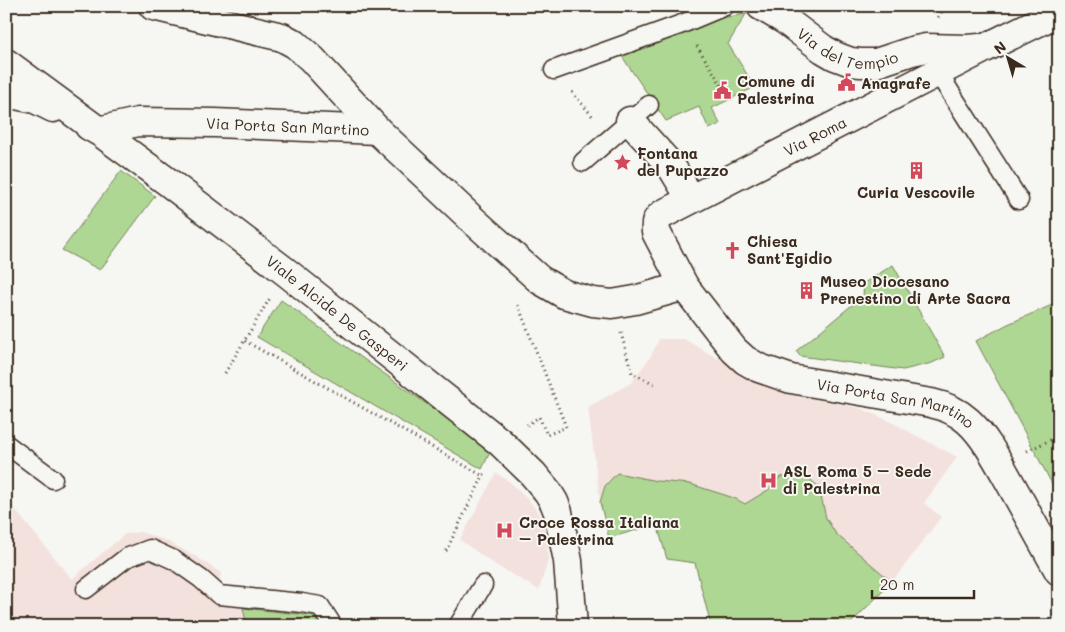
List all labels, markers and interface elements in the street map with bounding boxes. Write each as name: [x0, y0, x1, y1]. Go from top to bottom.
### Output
street label: Via del Tempio: [793, 23, 901, 73]
north arrow: [982, 32, 1032, 82]
text: N: [990, 37, 1010, 58]
place label: Comune di Palestrina: [737, 71, 815, 108]
public building icon: Anagrafe: [837, 73, 857, 93]
place label: Anagrafe: [861, 73, 931, 93]
public building icon: Comune di Palestrina: [713, 80, 733, 100]
street label: Via Roma: [780, 112, 850, 160]
street label: Via Porta San Martino: [206, 113, 370, 140]
place label: Fontana del Pupazzo: [637, 143, 728, 180]
place icon: Fontana del Pupazzo: [613, 152, 633, 172]
building icon: Curia Vescovile: [906, 161, 926, 181]
place label: Curia Vescovile: [857, 182, 975, 202]
place label: Chiesa Sant'Egidio: [747, 231, 832, 268]
church icon: Chiesa Sant'Egidio: [723, 240, 743, 260]
street label: Viale Alcide De Gasperi: [262, 251, 412, 375]
place label: Museo Diocesano Prenestino di Arte Sacra: [820, 271, 1011, 308]
building icon: Museo Diocesano Prenestino di Arte Sacra: [796, 280, 816, 300]
street label: Via Porta San Martino: [815, 374, 979, 432]
place label: ASL Roma 5 – Sede di Palestrina: [783, 461, 932, 498]
hospital icon: ASL Roma 5 – Sede di Palestrina: [759, 470, 779, 490]
place label: Croce Rossa Italiana – Palestrina: [519, 512, 679, 549]
hospital icon: Croce Rossa Italiana – Palestrina: [495, 521, 515, 541]
scale bar: [872, 567, 975, 599]
text: 20 m: [880, 574, 914, 594]

